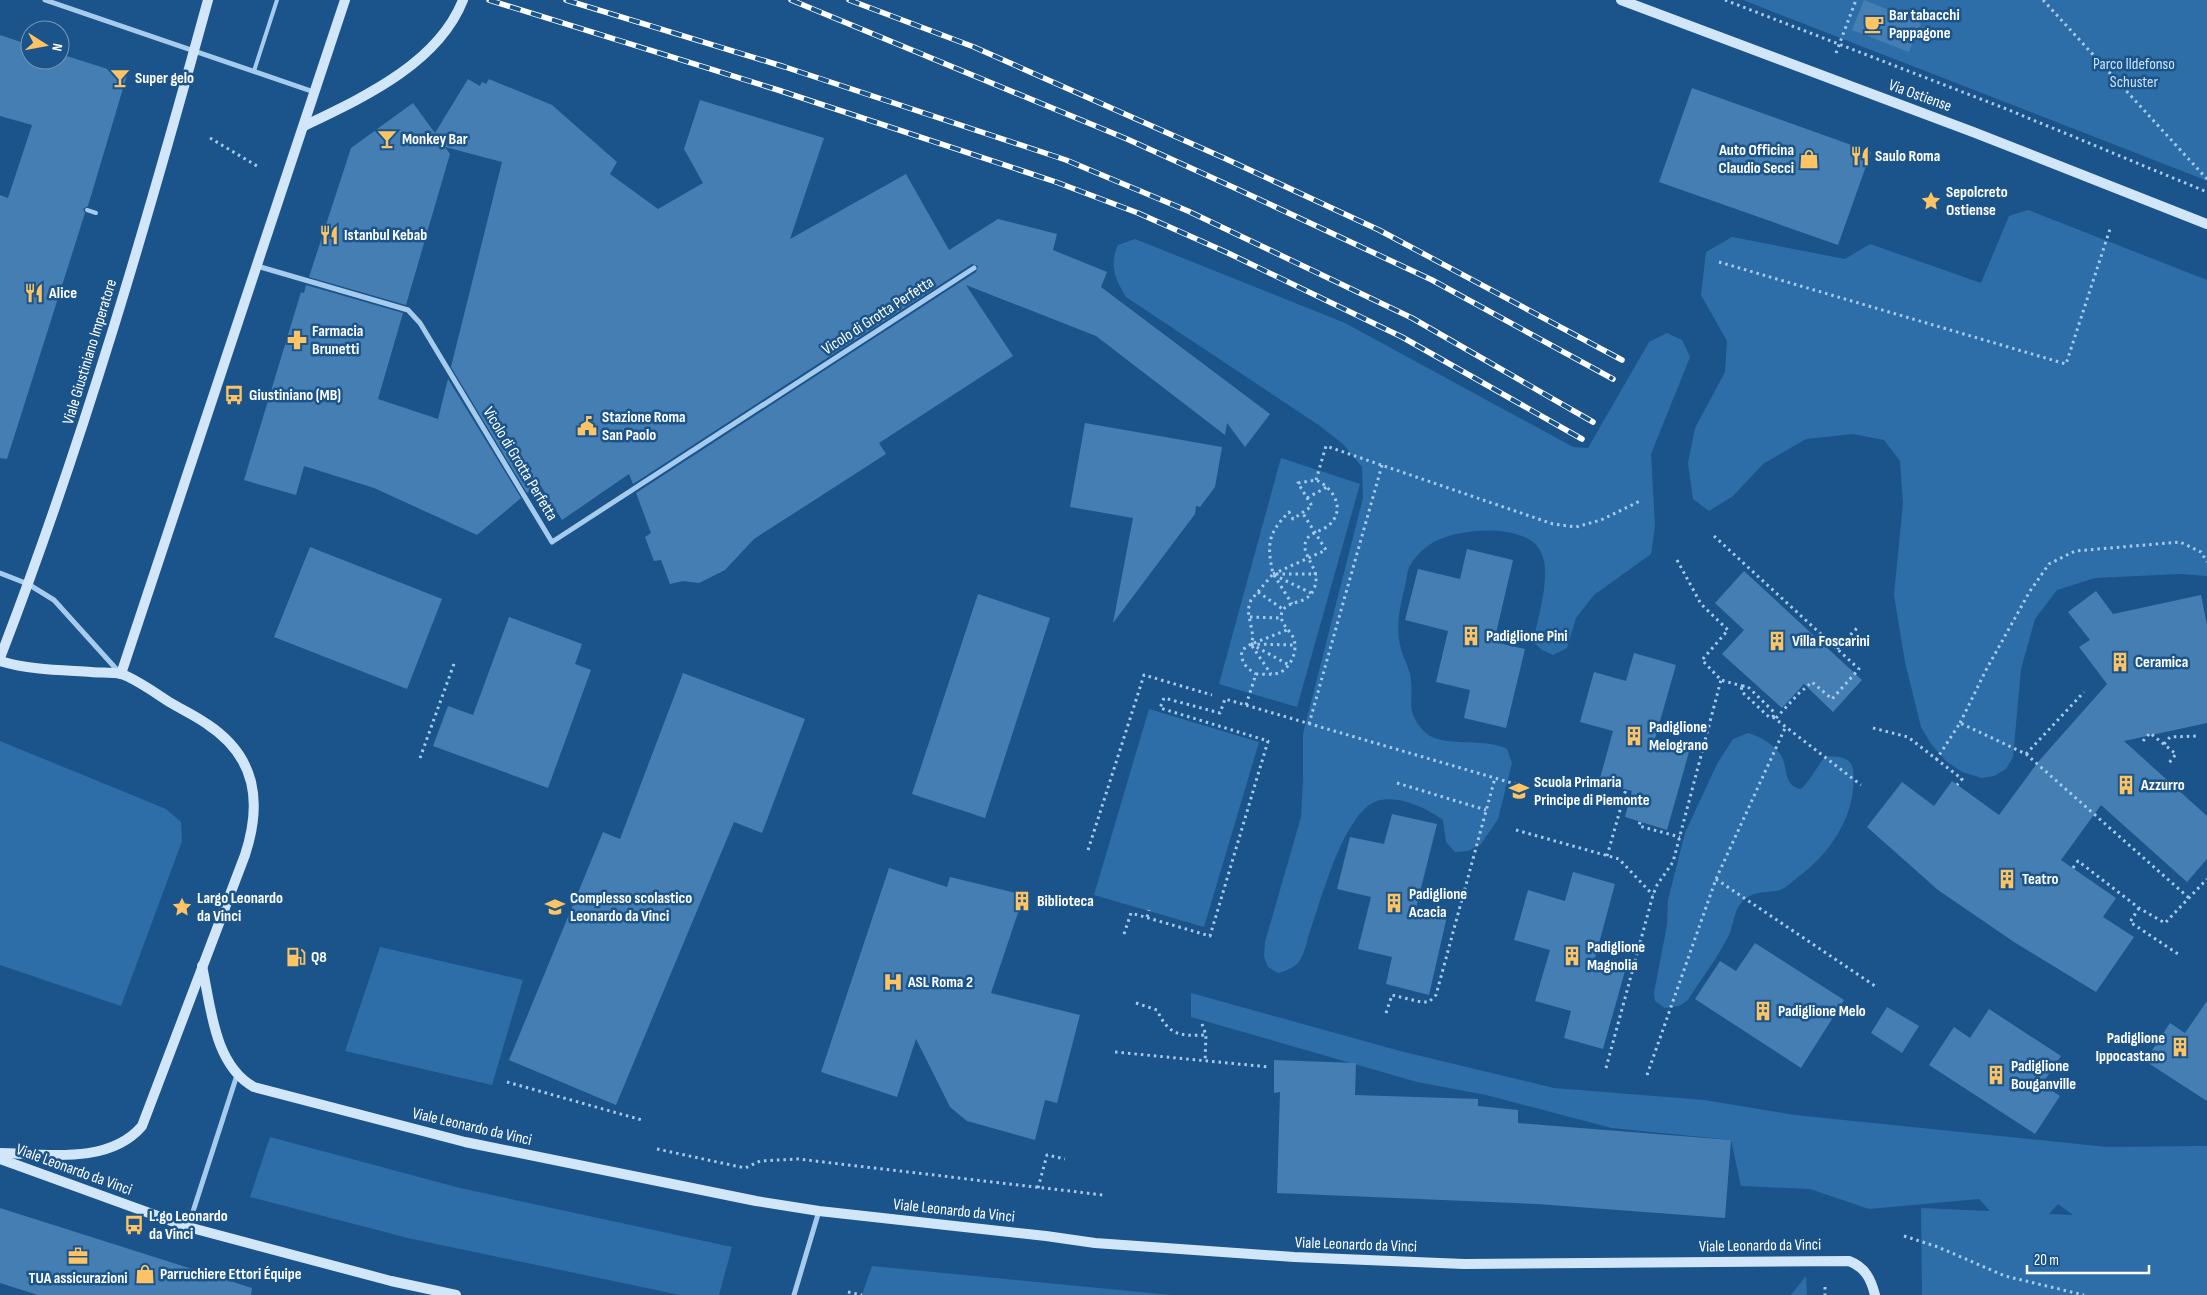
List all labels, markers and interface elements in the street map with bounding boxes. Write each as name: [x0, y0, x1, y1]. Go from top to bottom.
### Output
place label: Bar tabacchi Pappagone: [1889, 6, 1960, 43]
cafe icon: Bar tabacchi Pappagone: [1863, 13, 1885, 35]
north arrow: [20, 20, 70, 70]
text: N: [48, 42, 66, 53]
park label: Parco Ildefonso Schuster: [2093, 55, 2175, 92]
bar icon: Super gelo: [109, 67, 131, 89]
place label: Super gelo: [135, 69, 194, 88]
street label: Via Ostiense: [1886, 76, 1954, 116]
bar icon: Monkey Bar: [376, 128, 398, 150]
place label: Monkey Bar: [402, 130, 468, 149]
place label: Auto Officina Claudio Secci: [1718, 141, 1794, 178]
restaurant icon: Saulo Roma: [1849, 145, 1871, 167]
place label: Saulo Roma: [1875, 147, 1940, 166]
shop icon: Auto Officina Claudio Secci: [1798, 148, 1820, 170]
place label: Sepolcreto Ostiense: [1946, 183, 2008, 220]
place icon: Sepolcreto Ostiense: [1920, 190, 1942, 212]
restaurant icon: Istanbul Kebab: [318, 224, 340, 246]
place label: Istanbul Kebab: [344, 226, 427, 245]
street label: Vicolo di Grotta Perfetta: [819, 273, 937, 359]
street label: Viale Giustiniano Imperatore: [59, 277, 121, 427]
restaurant icon: Alice: [23, 282, 45, 304]
place label: Alice: [48, 284, 77, 303]
place label: Farmacia Brunetti: [312, 322, 363, 359]
pharmacy icon: Farmacia Brunetti: [286, 329, 308, 351]
bus stop icon: Giustiniano (MB): [223, 384, 245, 406]
place label: Giustiniano (MB): [249, 386, 341, 405]
street label: Vicolo di Grotta Perfetta: [479, 404, 561, 524]
place label: Stazione Roma San Paolo: [602, 408, 686, 445]
public building icon: Stazione Roma San Paolo: [576, 415, 598, 437]
building icon: Padiglione Pini: [1460, 625, 1482, 647]
place label: Padiglione Pini: [1486, 627, 1568, 646]
building icon: Villa Foscarini: [1766, 630, 1788, 652]
place label: Villa Foscarini: [1792, 632, 1870, 651]
building icon: Ceramica: [2109, 651, 2131, 673]
place label: Ceramica: [2135, 653, 2188, 672]
place label: Padiglione Melograno: [1649, 718, 1708, 755]
building icon: Padiglione Melograno: [1623, 725, 1645, 747]
place label: Scuola Primaria Principe di Piemonte: [1534, 773, 1650, 810]
building icon: Azzurro: [2115, 774, 2137, 796]
place label: Azzurro: [2140, 776, 2185, 795]
school or university icon: Scuola Primaria Principe di Piemonte: [1508, 780, 1530, 802]
building icon: Teatro: [1996, 868, 2018, 890]
place label: Teatro: [2022, 870, 2058, 889]
place label: Padiglione Acacia: [1408, 885, 1467, 922]
place label: Largo Leonardo da Vinci: [197, 889, 283, 926]
place label: Complesso scolastico Leonardo da Vinci: [570, 889, 692, 926]
building icon: Biblioteca: [1011, 890, 1033, 912]
place label: Biblioteca: [1037, 892, 1094, 911]
building icon: Padiglione Acacia: [1383, 892, 1405, 914]
place icon: Largo Leonardo da Vinci: [171, 896, 193, 918]
school or university icon: Complesso scolastico Leonardo da Vinci: [544, 896, 566, 918]
place label: Padiglione Magnolia: [1587, 938, 1645, 975]
building icon: Padiglione Magnolia: [1561, 945, 1583, 967]
fuel station icon: Q8: [285, 946, 307, 968]
place label: Q8: [311, 948, 327, 967]
hospital icon: ASL Roma 2: [882, 971, 904, 993]
place label: ASL Roma 2: [907, 973, 973, 992]
building icon: Padiglione Melo: [1752, 1000, 1774, 1022]
place label: Padiglione Melo: [1778, 1002, 1866, 1021]
place label: Padiglione Ippocastano: [2095, 1029, 2165, 1066]
building icon: Padiglione Ippocastano: [2169, 1036, 2191, 1058]
place label: Padiglione Bouganville: [2011, 1057, 2076, 1094]
building icon: Padiglione Bouganville: [1985, 1064, 2007, 1086]
street label: Viale Leonardo da Vinci: [410, 1104, 534, 1150]
street label: Viale Leonardo da Vinci: [13, 1140, 135, 1200]
street label: Viale Leonardo da Vinci: [892, 1195, 1016, 1227]
place label: L.go Leonardo da Vinci: [149, 1207, 228, 1244]
bus stop icon: L.go Leonardo da Vinci: [123, 1214, 145, 1236]
street label: Viale Leonardo da Vinci: [1295, 1233, 1417, 1257]
street label: Viale Leonardo da Vinci: [1699, 1235, 1821, 1257]
scale bar: [2027, 1242, 2150, 1274]
office icon: TUA assicurazioni: [67, 1245, 89, 1267]
text: 20 m: [2034, 1251, 2059, 1270]
shop icon: Parruchiere Ettori Équipe: [134, 1263, 156, 1285]
place label: Parruchiere Ettori Équipe: [160, 1265, 302, 1284]
place label: TUA assicurazioni: [29, 1269, 128, 1288]

